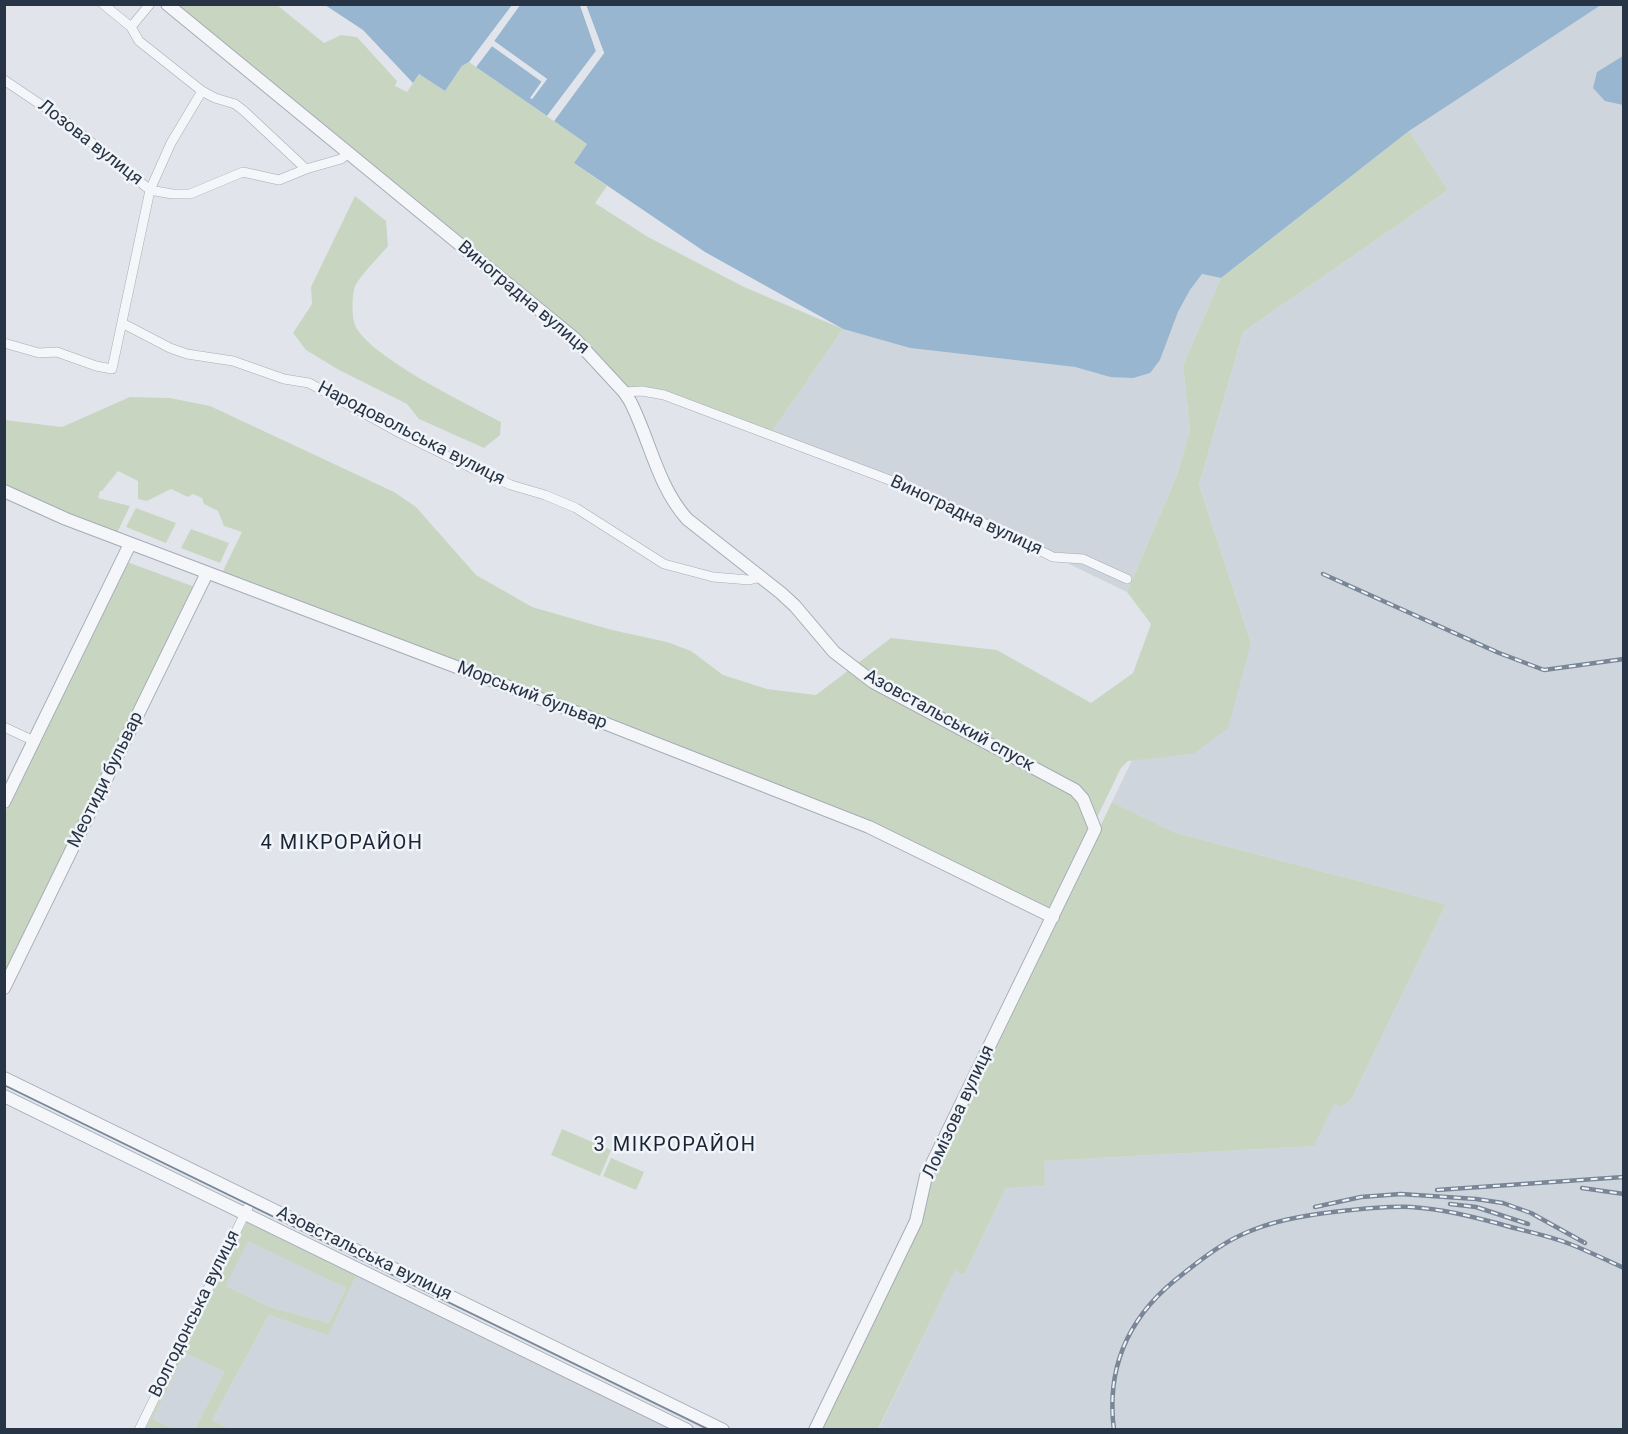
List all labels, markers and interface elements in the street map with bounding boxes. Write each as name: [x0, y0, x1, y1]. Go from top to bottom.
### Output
street label: Лозова вулиця: [33, 95, 147, 191]
street label: Виноградна вулиця: [453, 237, 593, 359]
street label: Народовольська вулиця: [314, 377, 508, 491]
street label: Виноградна вулиця: [887, 471, 1045, 561]
street label: Морський бульвар: [454, 657, 610, 735]
street label: Азовстальський спуск: [860, 665, 1038, 777]
street label: Меотиди бульвар: [64, 708, 148, 852]
district label: 4 МІКРОРАЙОН: [261, 832, 423, 856]
street label: Ломізова вулиця: [919, 1042, 999, 1182]
district label: 3 МІКРОРАЙОН: [594, 1134, 756, 1158]
street label: Азовстальська вулиця: [273, 1202, 455, 1306]
street label: Волгодонська вулиця: [145, 1227, 245, 1401]

